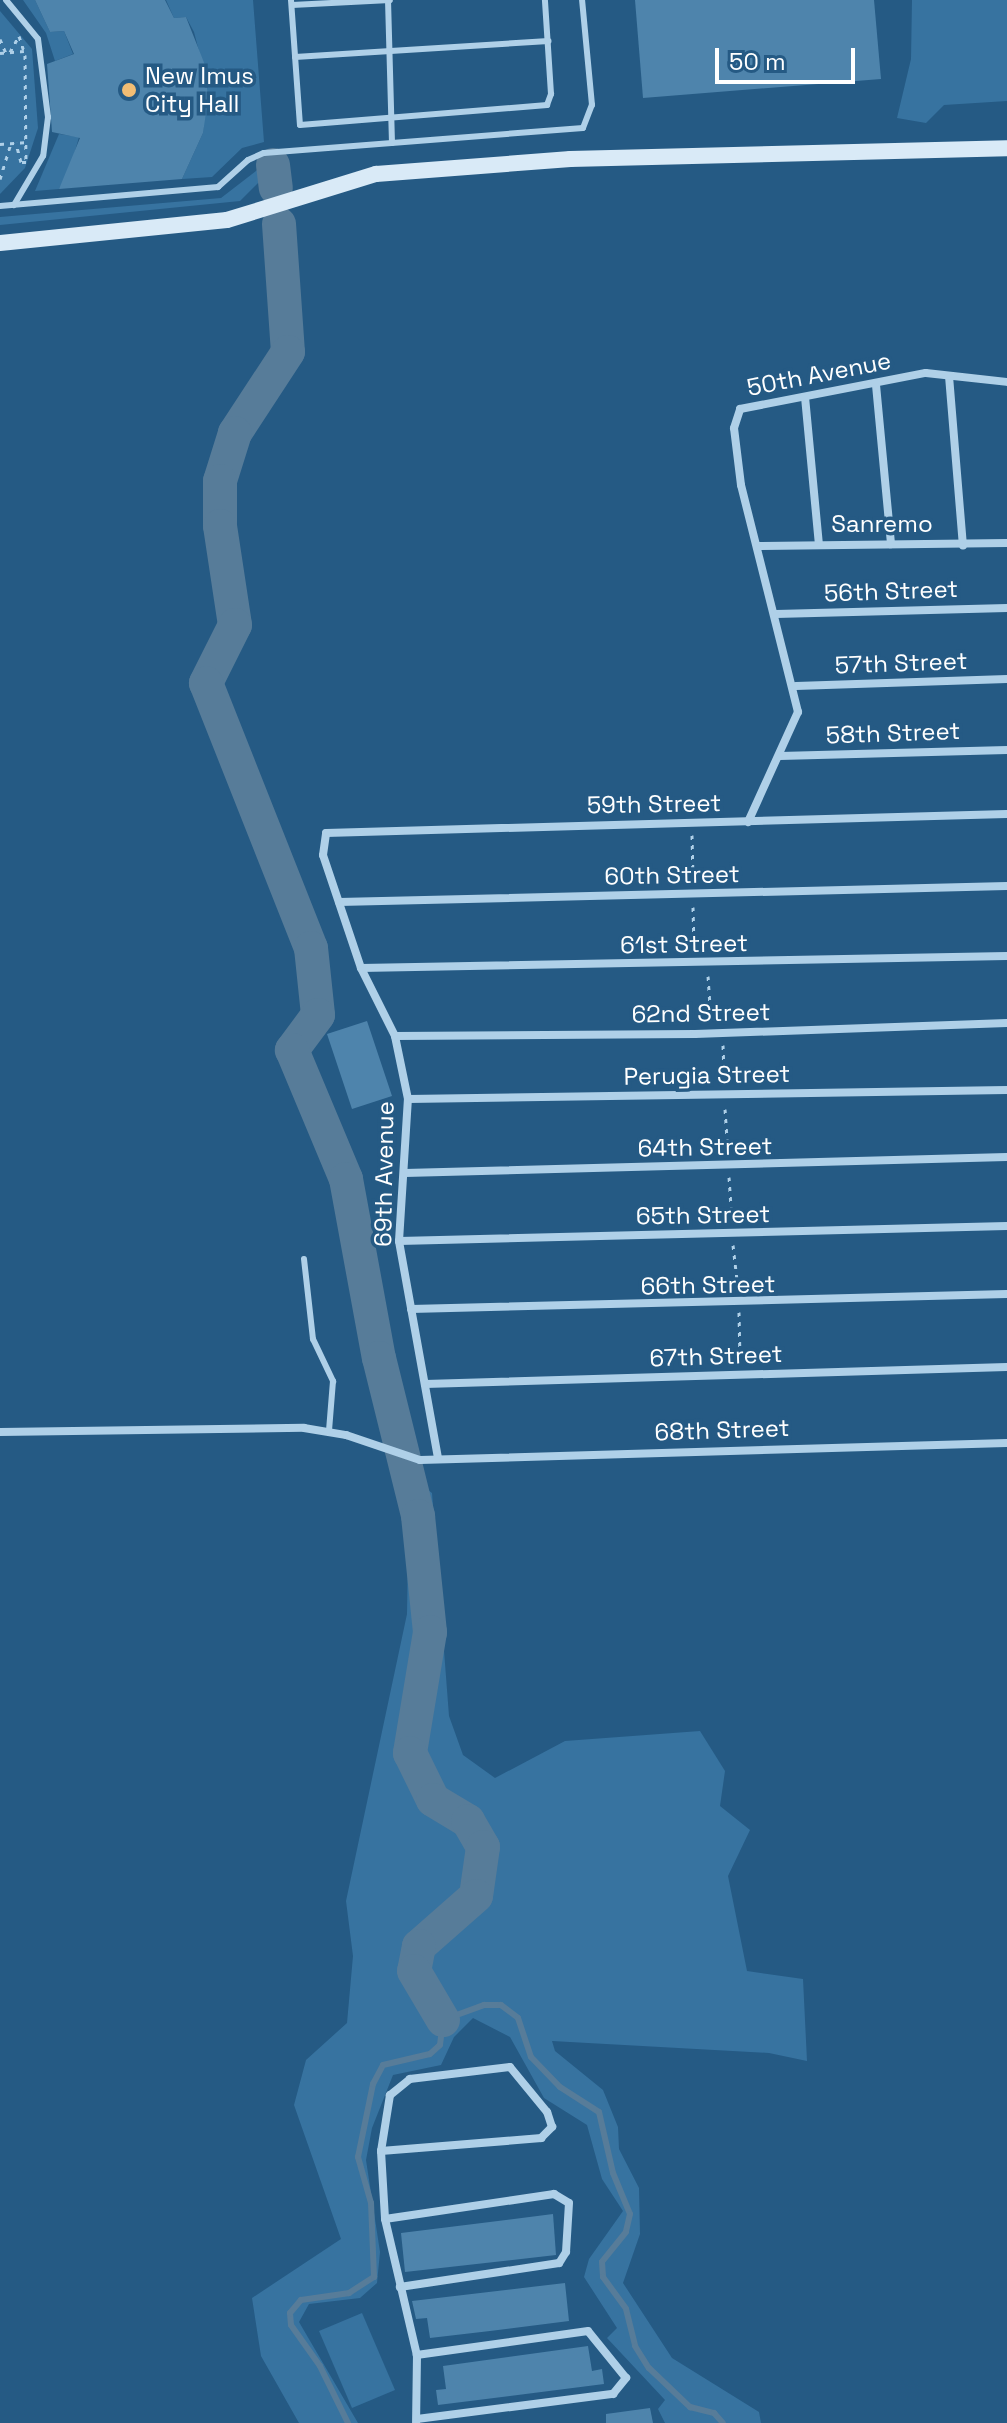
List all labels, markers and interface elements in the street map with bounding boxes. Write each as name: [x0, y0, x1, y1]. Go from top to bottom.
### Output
scale bar: [719, 32, 859, 82]
text: 50 m: [729, 46, 786, 77]
place label: New Imus City Hall: [145, 62, 254, 118]
marker: New Imus City Hall: [120, 81, 138, 99]
street label: 50th Avenue: [744, 346, 894, 402]
street label: Sanremo: [831, 510, 933, 538]
street label: 56th Street: [823, 574, 959, 608]
street label: 57th Street: [834, 646, 968, 680]
street label: 58th Street: [825, 716, 961, 750]
street label: 59th Street: [587, 788, 721, 820]
street label: 60th Street: [604, 859, 740, 891]
street label: 61st Street: [620, 928, 748, 960]
street label: 62nd Street: [631, 997, 771, 1029]
street label: Perugia Street: [623, 1059, 791, 1091]
street label: 69th Avenue: [368, 1101, 400, 1247]
street label: 64th Street: [637, 1131, 773, 1163]
street label: 65th Street: [636, 1199, 770, 1231]
street label: 66th Street: [640, 1269, 776, 1301]
street label: 67th Street: [649, 1339, 783, 1373]
street label: 68th Street: [654, 1413, 790, 1447]

